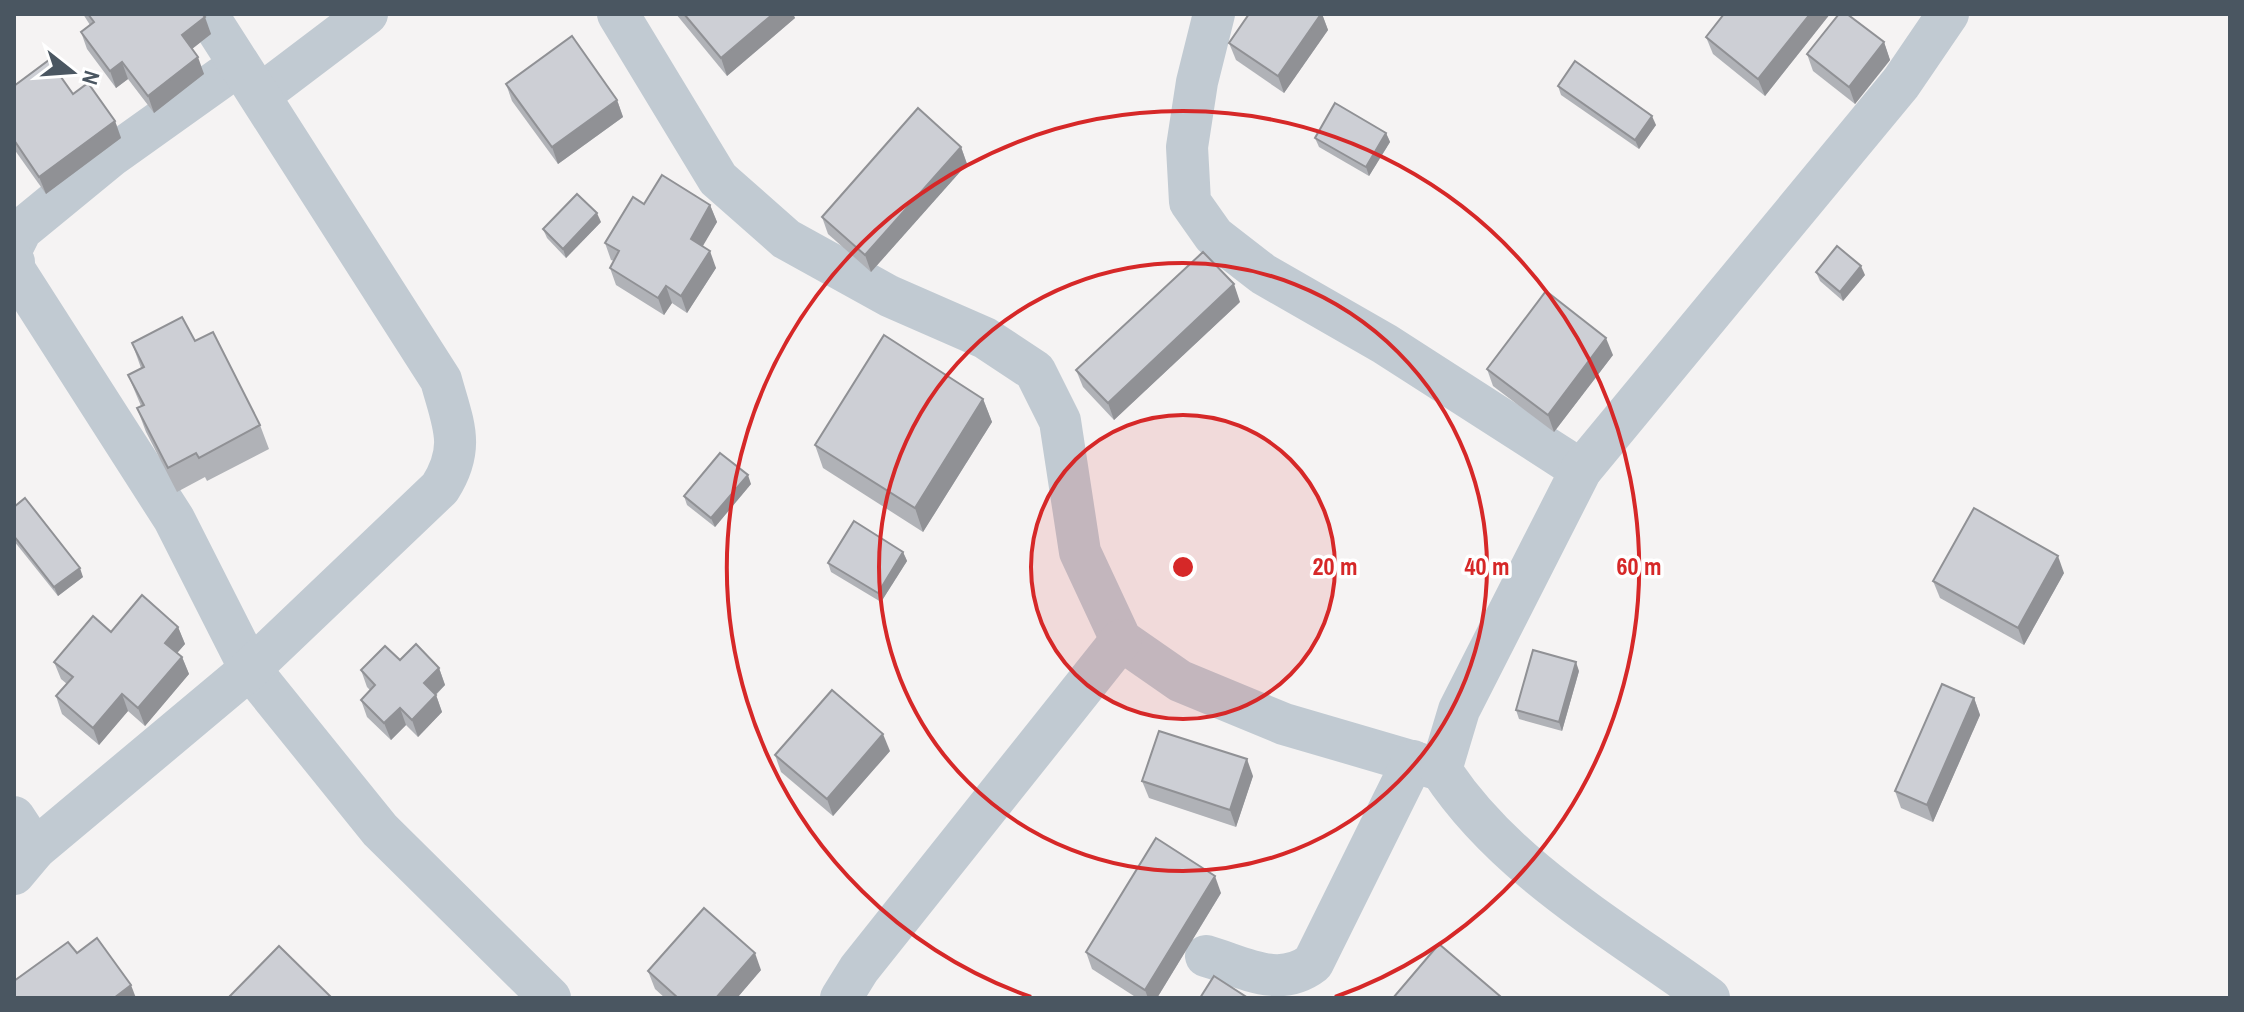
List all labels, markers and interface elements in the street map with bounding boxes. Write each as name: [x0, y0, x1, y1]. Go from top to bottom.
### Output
north arrow: [32, 32, 112, 112]
text: N: [75, 67, 107, 88]
text: 20 m: [1313, 550, 1357, 582]
text: 40 m: [1465, 550, 1509, 582]
text: 60 m: [1617, 550, 1661, 582]
centre of rings: [1169, 553, 1197, 581]

